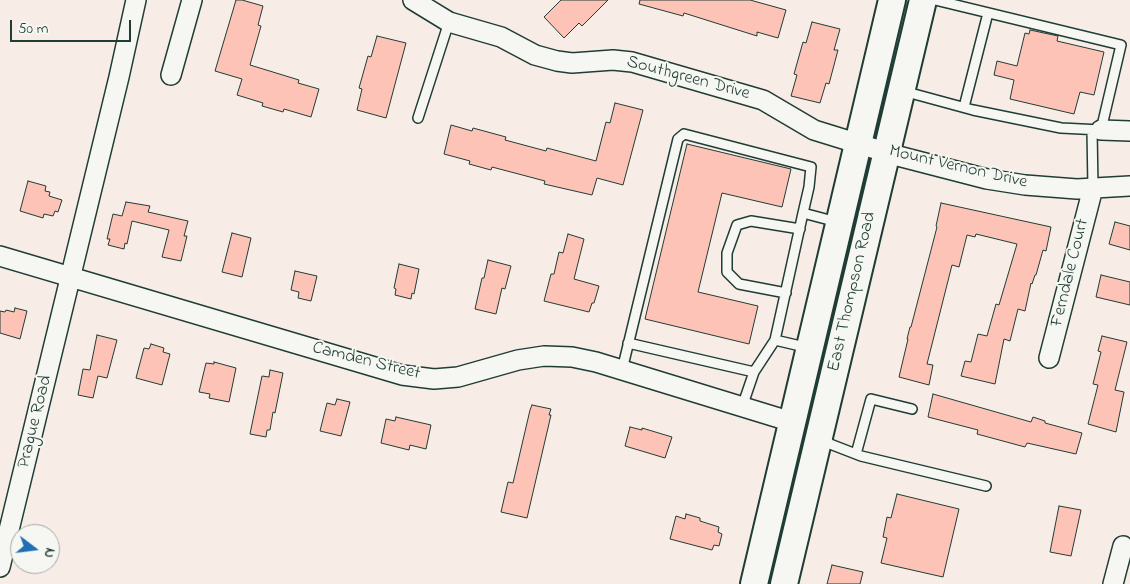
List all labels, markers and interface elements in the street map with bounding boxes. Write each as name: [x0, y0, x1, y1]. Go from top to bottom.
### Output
scale bar: [12, 10, 134, 42]
text: 50 m: [18, 18, 48, 40]
street label: Southgreen Drive: [624, 52, 752, 106]
street label: Mount Vernon Drive: [887, 142, 1029, 194]
street label: East Thompson Road: [824, 210, 882, 374]
street label: Ferndale Court: [1047, 217, 1095, 329]
street label: Camden Street: [310, 338, 422, 386]
street label: Prague Road: [14, 373, 58, 471]
north arrow: [10, 524, 60, 574]
text: N: [38, 545, 60, 560]

